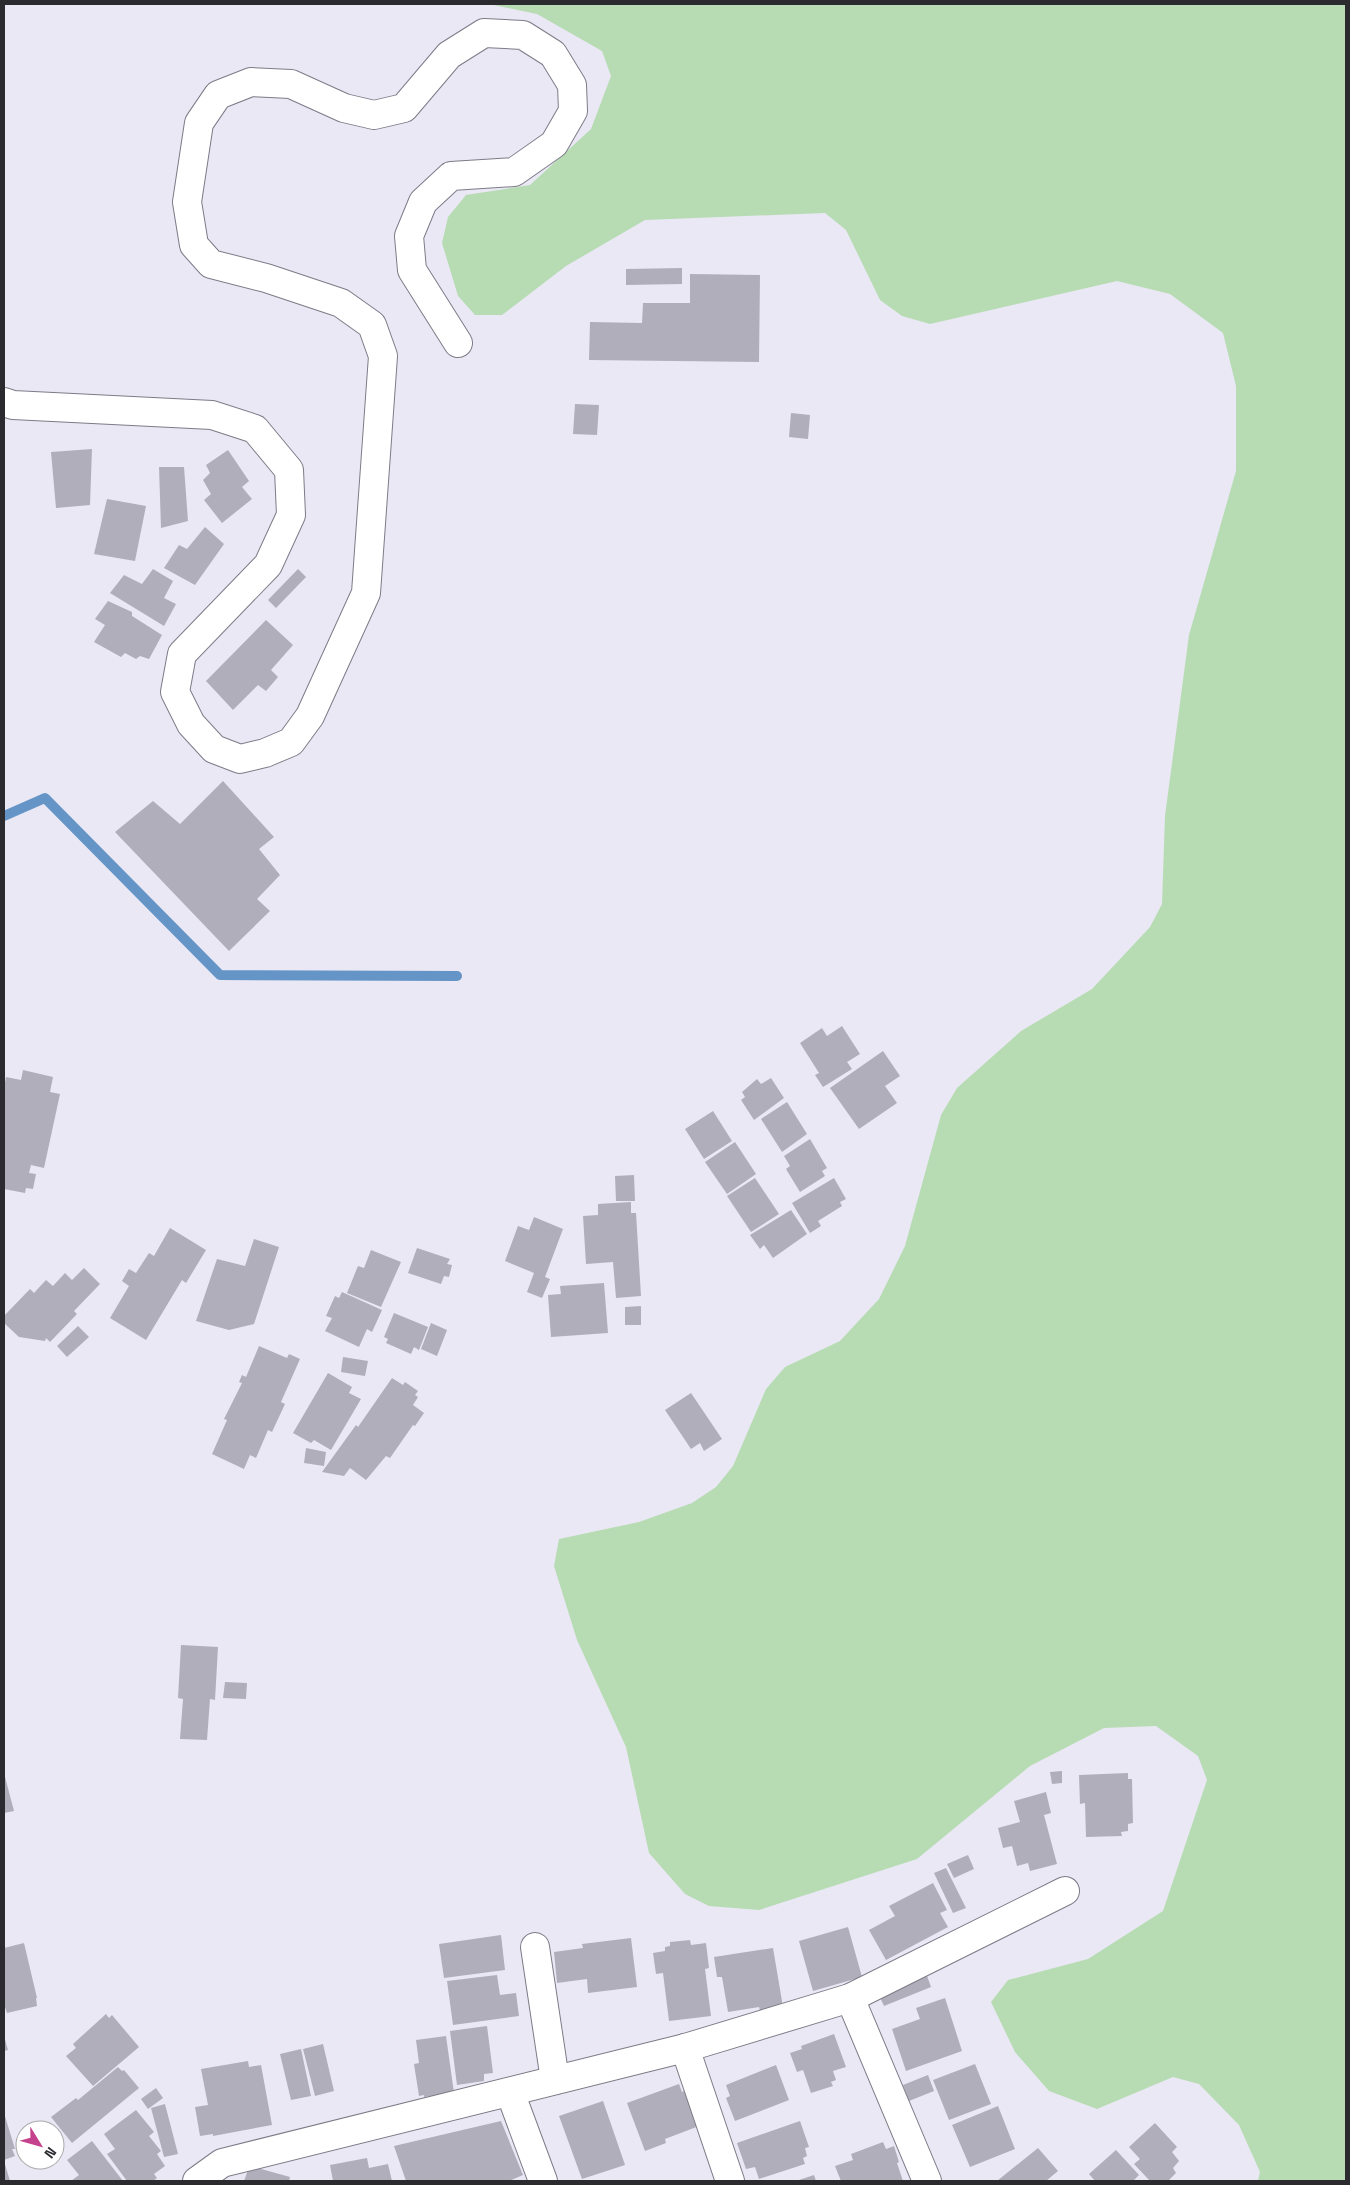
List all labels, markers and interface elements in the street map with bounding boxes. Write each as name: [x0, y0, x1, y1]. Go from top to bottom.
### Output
north arrow: [15, 2120, 65, 2170]
text: N: [40, 2144, 60, 2162]

